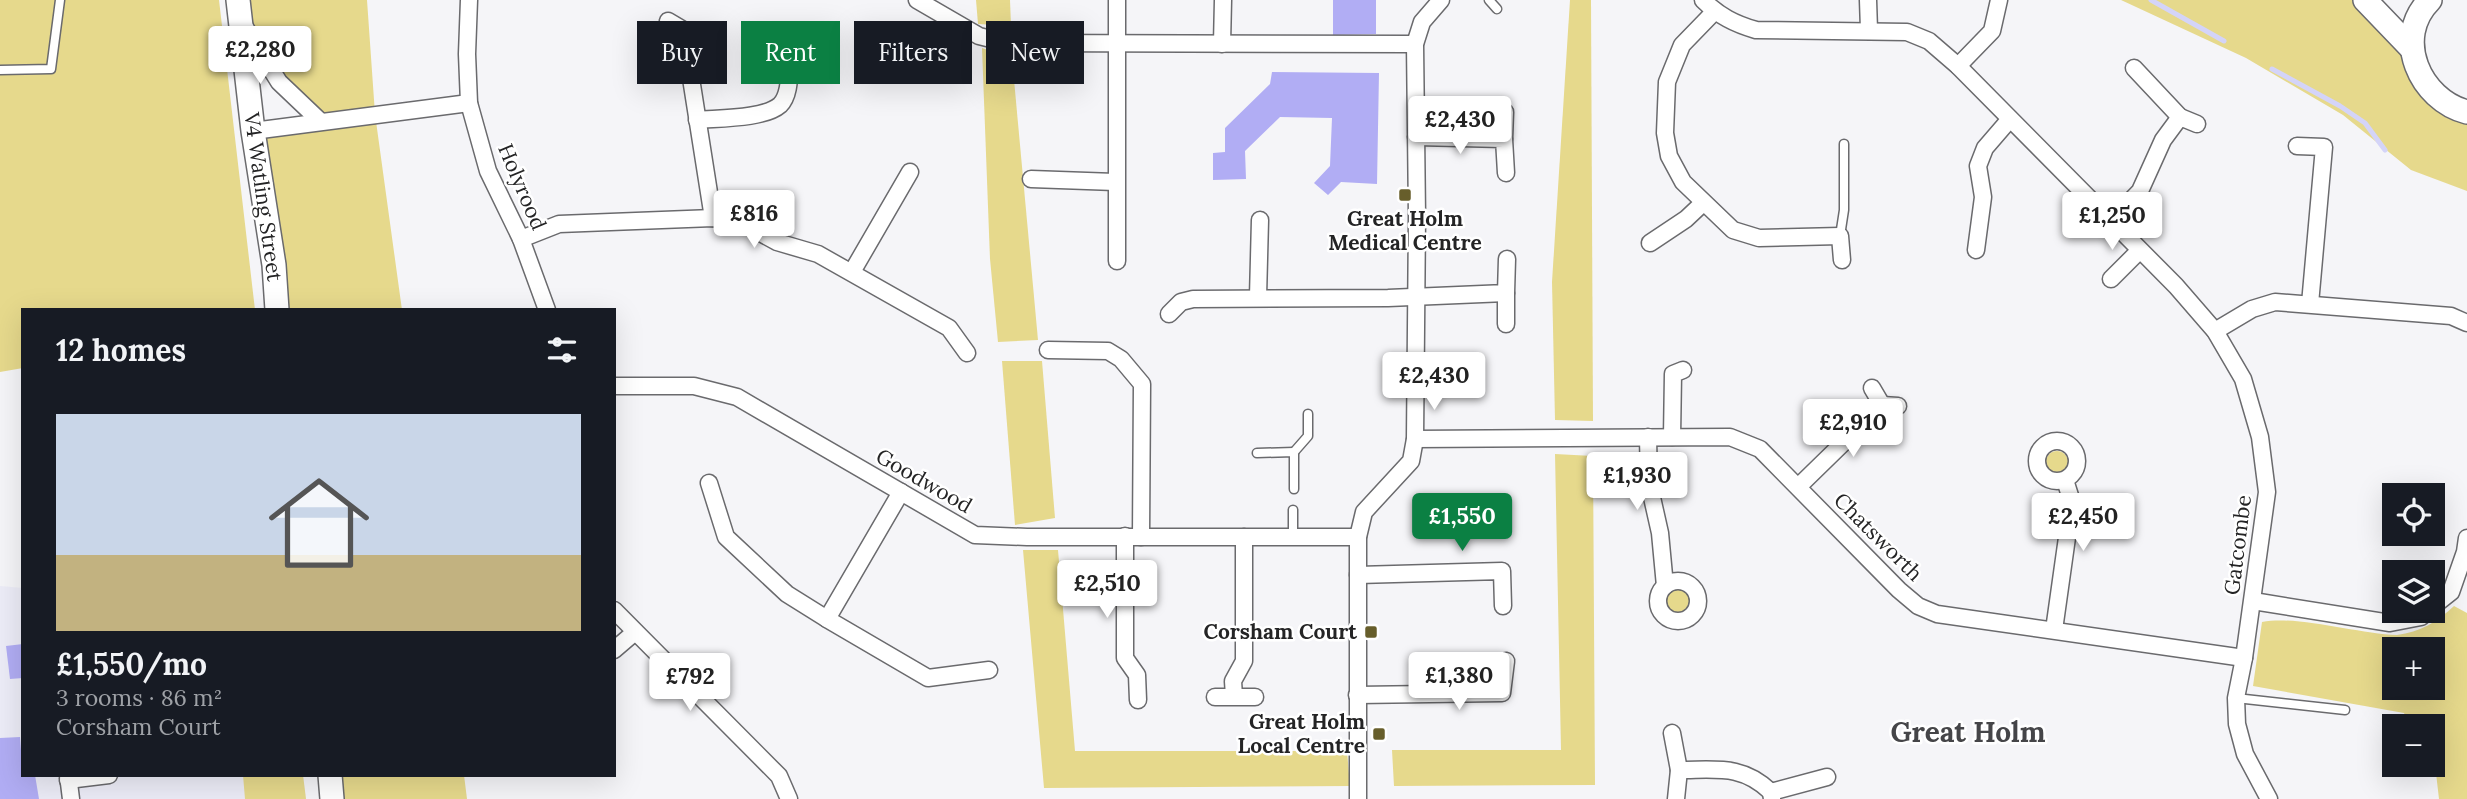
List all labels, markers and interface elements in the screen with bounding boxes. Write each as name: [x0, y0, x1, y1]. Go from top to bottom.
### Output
chip: Buy: [637, 21, 727, 84]
chip: Rent: [741, 21, 840, 84]
chip: Filters: [854, 21, 972, 84]
chip: New: [986, 21, 1084, 84]
pin: £2,280: [203, 27, 317, 86]
text: £2,280: [224, 34, 296, 63]
pin: £2,430: [1403, 96, 1517, 156]
text: £2,430: [1424, 104, 1496, 133]
street label: V4 Watling Street: [238, 110, 289, 284]
street label: Holyrood: [492, 140, 553, 234]
marker: Great Holm Medical Centre: [1397, 187, 1413, 203]
pin: £816: [713, 190, 795, 250]
pin: £1,250: [2055, 192, 2169, 252]
text: £816: [730, 198, 778, 227]
text: £1,250: [2078, 200, 2146, 229]
place label: Great Holm Medical Centre: [1328, 205, 1482, 256]
text: 12 homes: [56, 331, 186, 369]
icon: filters: [543, 331, 581, 369]
pin: £2,430: [1377, 352, 1491, 412]
text: £2,430: [1398, 360, 1470, 389]
pin: £2,910: [1796, 400, 1910, 459]
text: £2,910: [1819, 407, 1887, 436]
street label: Goodwood: [871, 442, 977, 519]
pin: £1,930: [1580, 452, 1694, 512]
icon: home: [256, 460, 382, 586]
text: £1,930: [1602, 460, 1672, 489]
map controls: [2382, 483, 2445, 777]
button: locate: [2382, 483, 2445, 546]
street label: Chatsworth: [1828, 487, 1928, 587]
street label: Gatcombe: [2218, 493, 2257, 596]
pin: £1,550: [1405, 494, 1519, 553]
pin: £2,450: [2026, 494, 2140, 553]
text: £1,550: [1428, 501, 1496, 530]
text: £2,450: [2048, 501, 2118, 530]
pin: £2,510: [1050, 560, 1164, 620]
button: layers: [2382, 560, 2445, 623]
text: £2,510: [1073, 568, 1141, 597]
place label: Corsham Court: [1204, 618, 1357, 645]
marker: Corsham Court: [1363, 624, 1379, 640]
button: +: [2382, 637, 2445, 700]
text: £1,550/mo: [56, 645, 207, 683]
pin: £1,380: [1402, 652, 1516, 712]
pin: £792: [649, 654, 731, 713]
text: £1,380: [1425, 660, 1493, 689]
text: £792: [665, 661, 715, 690]
text: 3 rooms · 86 m²: [56, 683, 222, 712]
place label: Great Holm Local Centre: [1238, 708, 1365, 759]
text: Corsham Court: [56, 712, 221, 741]
district label: Great Holm: [1891, 714, 2046, 750]
button: −: [2382, 714, 2445, 777]
marker: Great Holm Local Centre: [1371, 726, 1387, 742]

